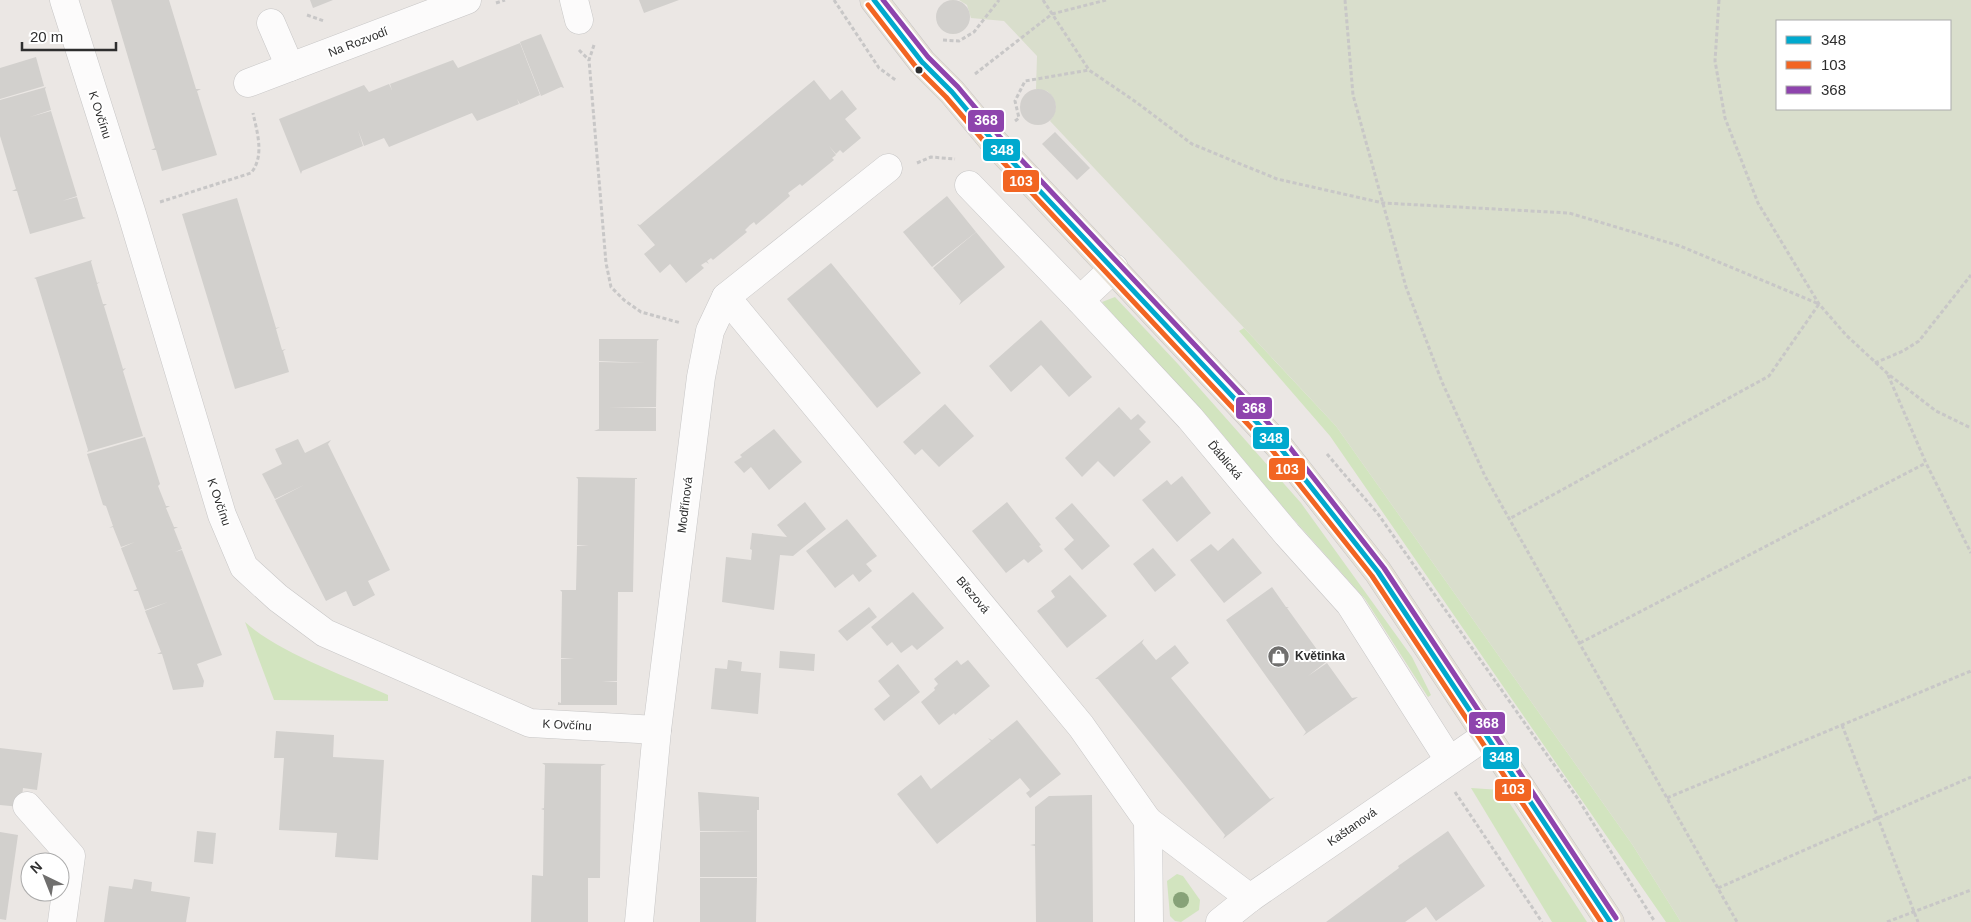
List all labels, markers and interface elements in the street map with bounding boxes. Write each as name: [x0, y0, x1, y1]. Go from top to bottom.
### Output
scale bar: [22, 20, 116, 52]
legend: [1776, 20, 1951, 110]
street label: Na Rozvodí: [326, 24, 390, 60]
text: 20 m: [30, 28, 63, 45]
text: 348: [1821, 31, 1846, 48]
text: 103: [1821, 56, 1846, 73]
unlabelled marker: [914, 65, 924, 75]
text: 368: [1821, 81, 1846, 98]
street label: K Ovčínu: [86, 89, 114, 141]
line badge: 368: [967, 109, 1005, 133]
text: 368: [974, 112, 998, 128]
line badge: 348: [982, 138, 1021, 162]
text: 348: [990, 142, 1014, 158]
line badge: 103: [1002, 169, 1040, 193]
text: 103: [1009, 173, 1033, 189]
line badge: 368: [1235, 396, 1273, 420]
text: 368: [1242, 400, 1266, 416]
line badge: 348: [1252, 426, 1290, 450]
text: 348: [1259, 430, 1283, 446]
street label: Ďáblická: [1205, 437, 1246, 482]
line badge: 103: [1268, 457, 1306, 481]
text: 103: [1275, 461, 1299, 477]
street label: K Ovčínu: [204, 476, 234, 528]
street label: Modřínová: [675, 476, 695, 534]
street label: Březová: [953, 574, 993, 617]
shop icon: Květinka: [1267, 644, 1291, 668]
place label: Květinka: [1295, 649, 1345, 663]
line badge: 368: [1468, 711, 1506, 735]
text: 368: [1475, 715, 1499, 731]
street label: K Ovčínu: [542, 717, 592, 733]
line badge: 348: [1482, 746, 1520, 770]
text: 348: [1489, 749, 1513, 765]
line badge: 103: [1494, 778, 1532, 802]
text: 103: [1501, 781, 1525, 797]
street label: Kaštanová: [1325, 805, 1380, 849]
north arrow: [20, 852, 70, 902]
text: N: [27, 858, 45, 877]

